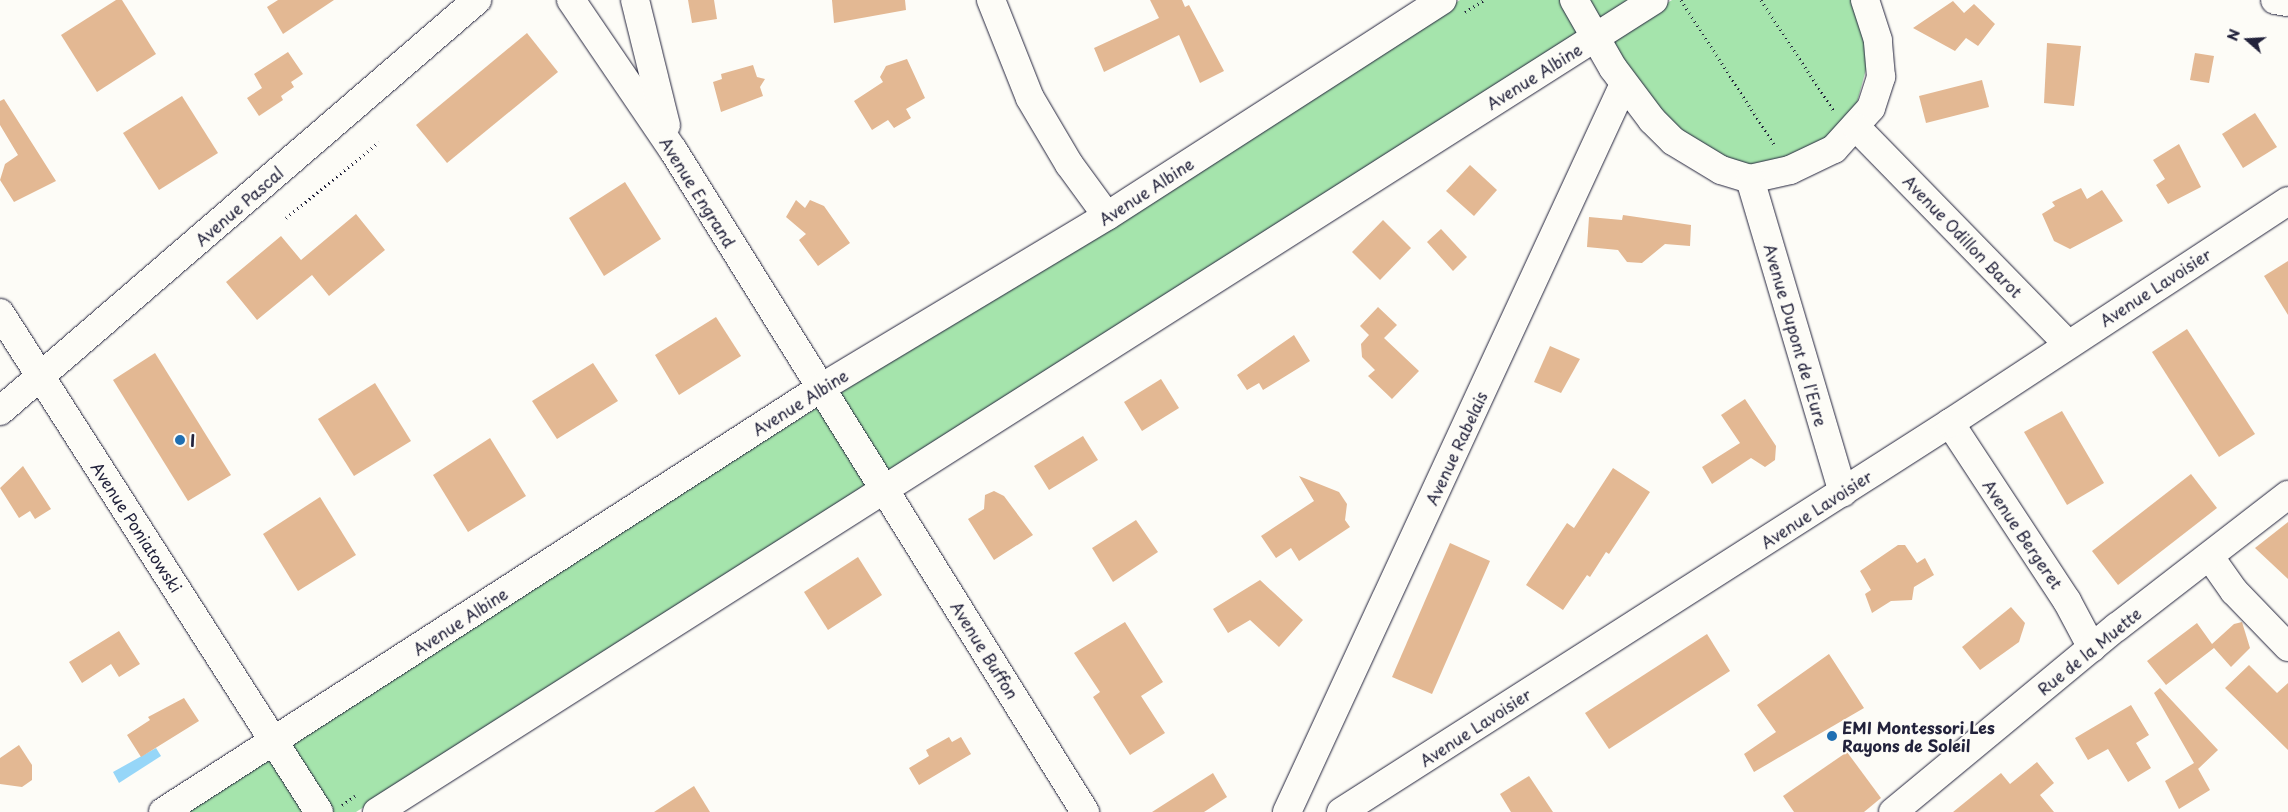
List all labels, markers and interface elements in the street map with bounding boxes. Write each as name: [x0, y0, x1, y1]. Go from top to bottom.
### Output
north arrow: [2223, 15, 2273, 65]
text: N: [2222, 26, 2245, 44]
street label: Avenue Albine: [1483, 39, 1585, 113]
street label: Avenue Engrand: [657, 134, 739, 250]
street label: Avenue Albine: [1095, 153, 1197, 229]
street label: Avenue Pascal: [191, 163, 287, 249]
street label: Avenue Odillon Barot: [1899, 171, 2027, 301]
street label: Avenue Dupont de l'Eure: [1761, 241, 1831, 429]
street label: Avenue Lavoisier: [2096, 244, 2214, 330]
street label: Avenue Albine: [749, 365, 851, 439]
street label: Avenue Rabelais: [1421, 388, 1491, 508]
place label: I: [190, 430, 195, 450]
marker: I: [174, 434, 186, 446]
street label: Avenue Poniatowski: [88, 458, 186, 596]
street label: Avenue Lavoisier: [1757, 466, 1875, 552]
street label: Avenue Bergeret: [1980, 476, 2066, 592]
street label: Avenue Albine: [409, 583, 511, 659]
street label: Avenue Buffon: [947, 598, 1023, 702]
street label: Rue de la Muette: [2032, 602, 2146, 700]
street label: Avenue Lavoisier: [1416, 684, 1534, 770]
place label: EMI Montessori Les Rayons de Soleil: [1842, 717, 1995, 755]
marker: EMI Montessori Les Rayons de Soleil: [1826, 730, 1838, 742]

